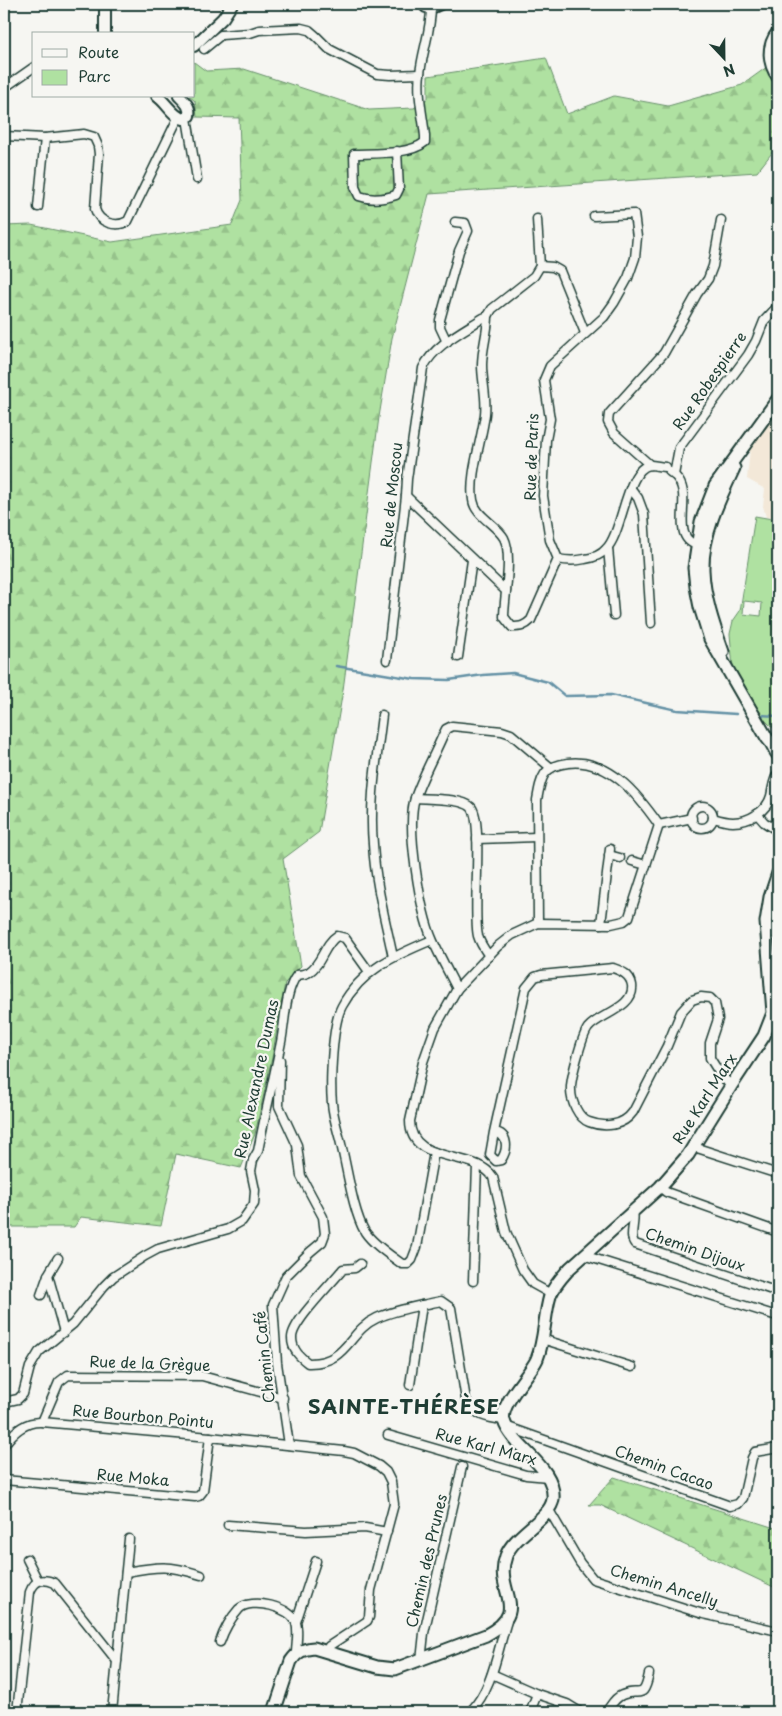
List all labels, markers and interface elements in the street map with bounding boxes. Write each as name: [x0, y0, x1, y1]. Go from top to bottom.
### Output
legend: [32, 32, 195, 98]
north arrow: [700, 32, 750, 82]
text: Route: [78, 40, 119, 63]
text: N: [720, 59, 738, 82]
text: Parc: [78, 64, 111, 87]
street label: Rue Robespierre: [666, 326, 751, 434]
street label: Rue de Paris: [517, 413, 544, 501]
street label: Rue de Moscou: [374, 441, 407, 549]
street label: Rue Alexandre Dumas: [227, 997, 284, 1160]
street label: Rue Karl Marx: [666, 1048, 742, 1148]
street label: Chemin Dijoux: [642, 1221, 749, 1276]
street label: Chemin Café: [247, 1310, 280, 1404]
street label: Rue de la Grègue: [89, 1349, 211, 1376]
district label: SAINTE-THÉRÈSE: [308, 1391, 500, 1421]
street label: Rue Bourbon Pointu: [72, 1398, 215, 1433]
street label: Rue Karl Marx: [433, 1421, 540, 1470]
street label: Chemin Cacao: [612, 1438, 717, 1495]
street label: Rue Moka: [96, 1462, 171, 1491]
street label: Chemin des Prunes: [399, 1491, 452, 1630]
street label: Chemin Ancelly: [607, 1557, 721, 1612]

